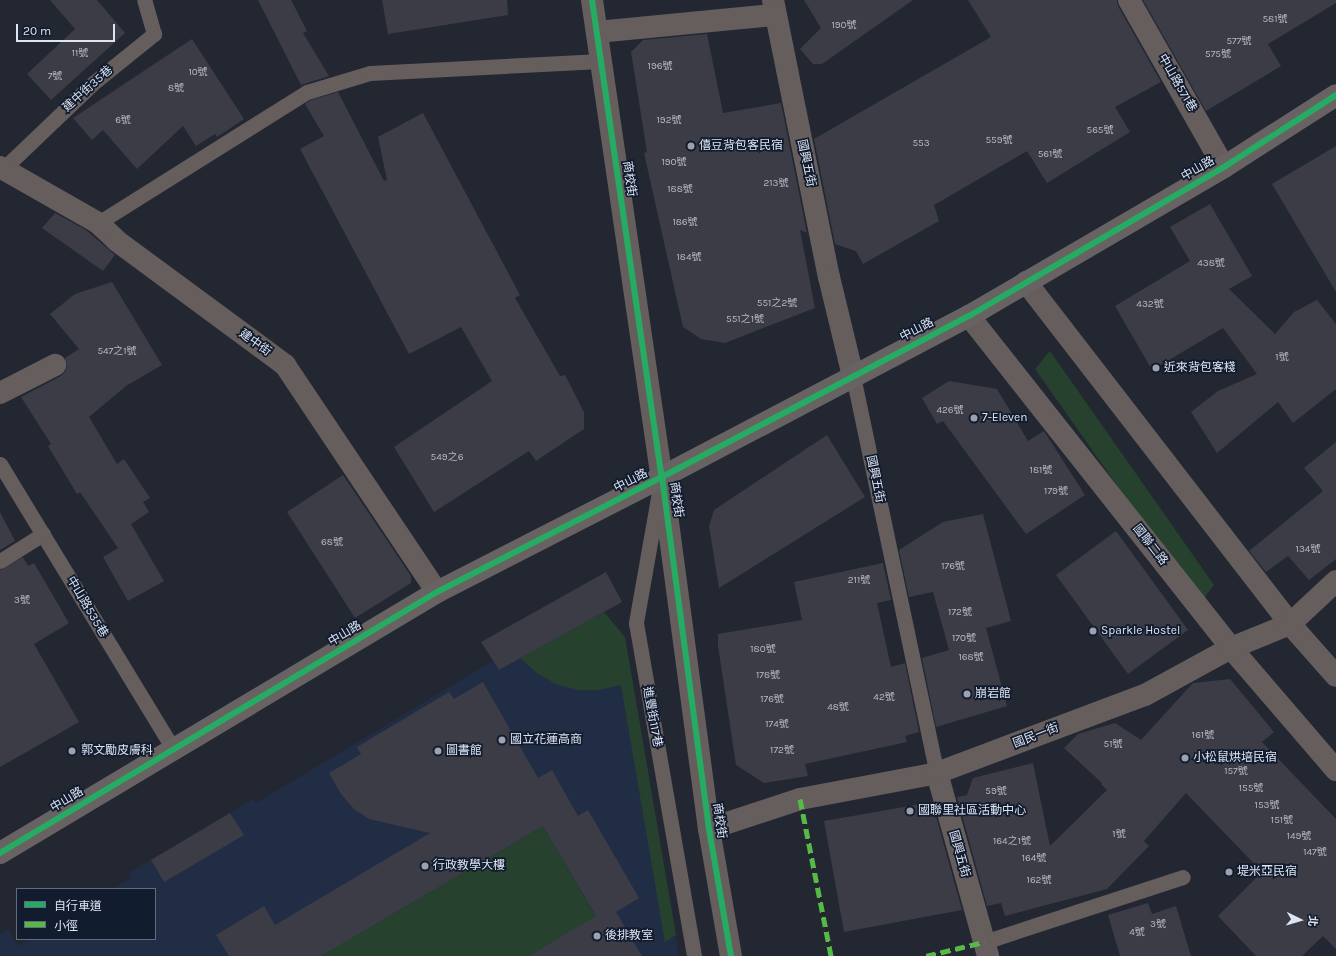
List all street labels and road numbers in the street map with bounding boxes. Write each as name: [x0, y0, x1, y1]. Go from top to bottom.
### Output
street label: 中山路571巷: [1155, 52, 1199, 114]
street label: 建中街35巷: [60, 63, 116, 115]
street label: 國興五街: [794, 138, 818, 188]
street label: 中山路: [1179, 154, 1217, 184]
street label: 商校街: [619, 160, 639, 198]
street label: 中山路: [898, 315, 936, 345]
street label: 建中街: [236, 327, 274, 359]
street label: 國興五街: [863, 454, 887, 504]
street label: 中山路: [612, 466, 650, 496]
street label: 商校街: [666, 481, 686, 519]
street label: 國聯二路: [1130, 522, 1170, 568]
street label: 中山路535巷: [63, 574, 111, 640]
street label: 中山路: [326, 619, 364, 649]
street label: 進豐街117巷: [640, 685, 664, 749]
street label: 國民一街: [1011, 721, 1061, 751]
street label: 中山路: [48, 785, 86, 815]
street label: 商校街: [709, 802, 729, 840]
street label: 國興五街: [945, 829, 973, 879]

